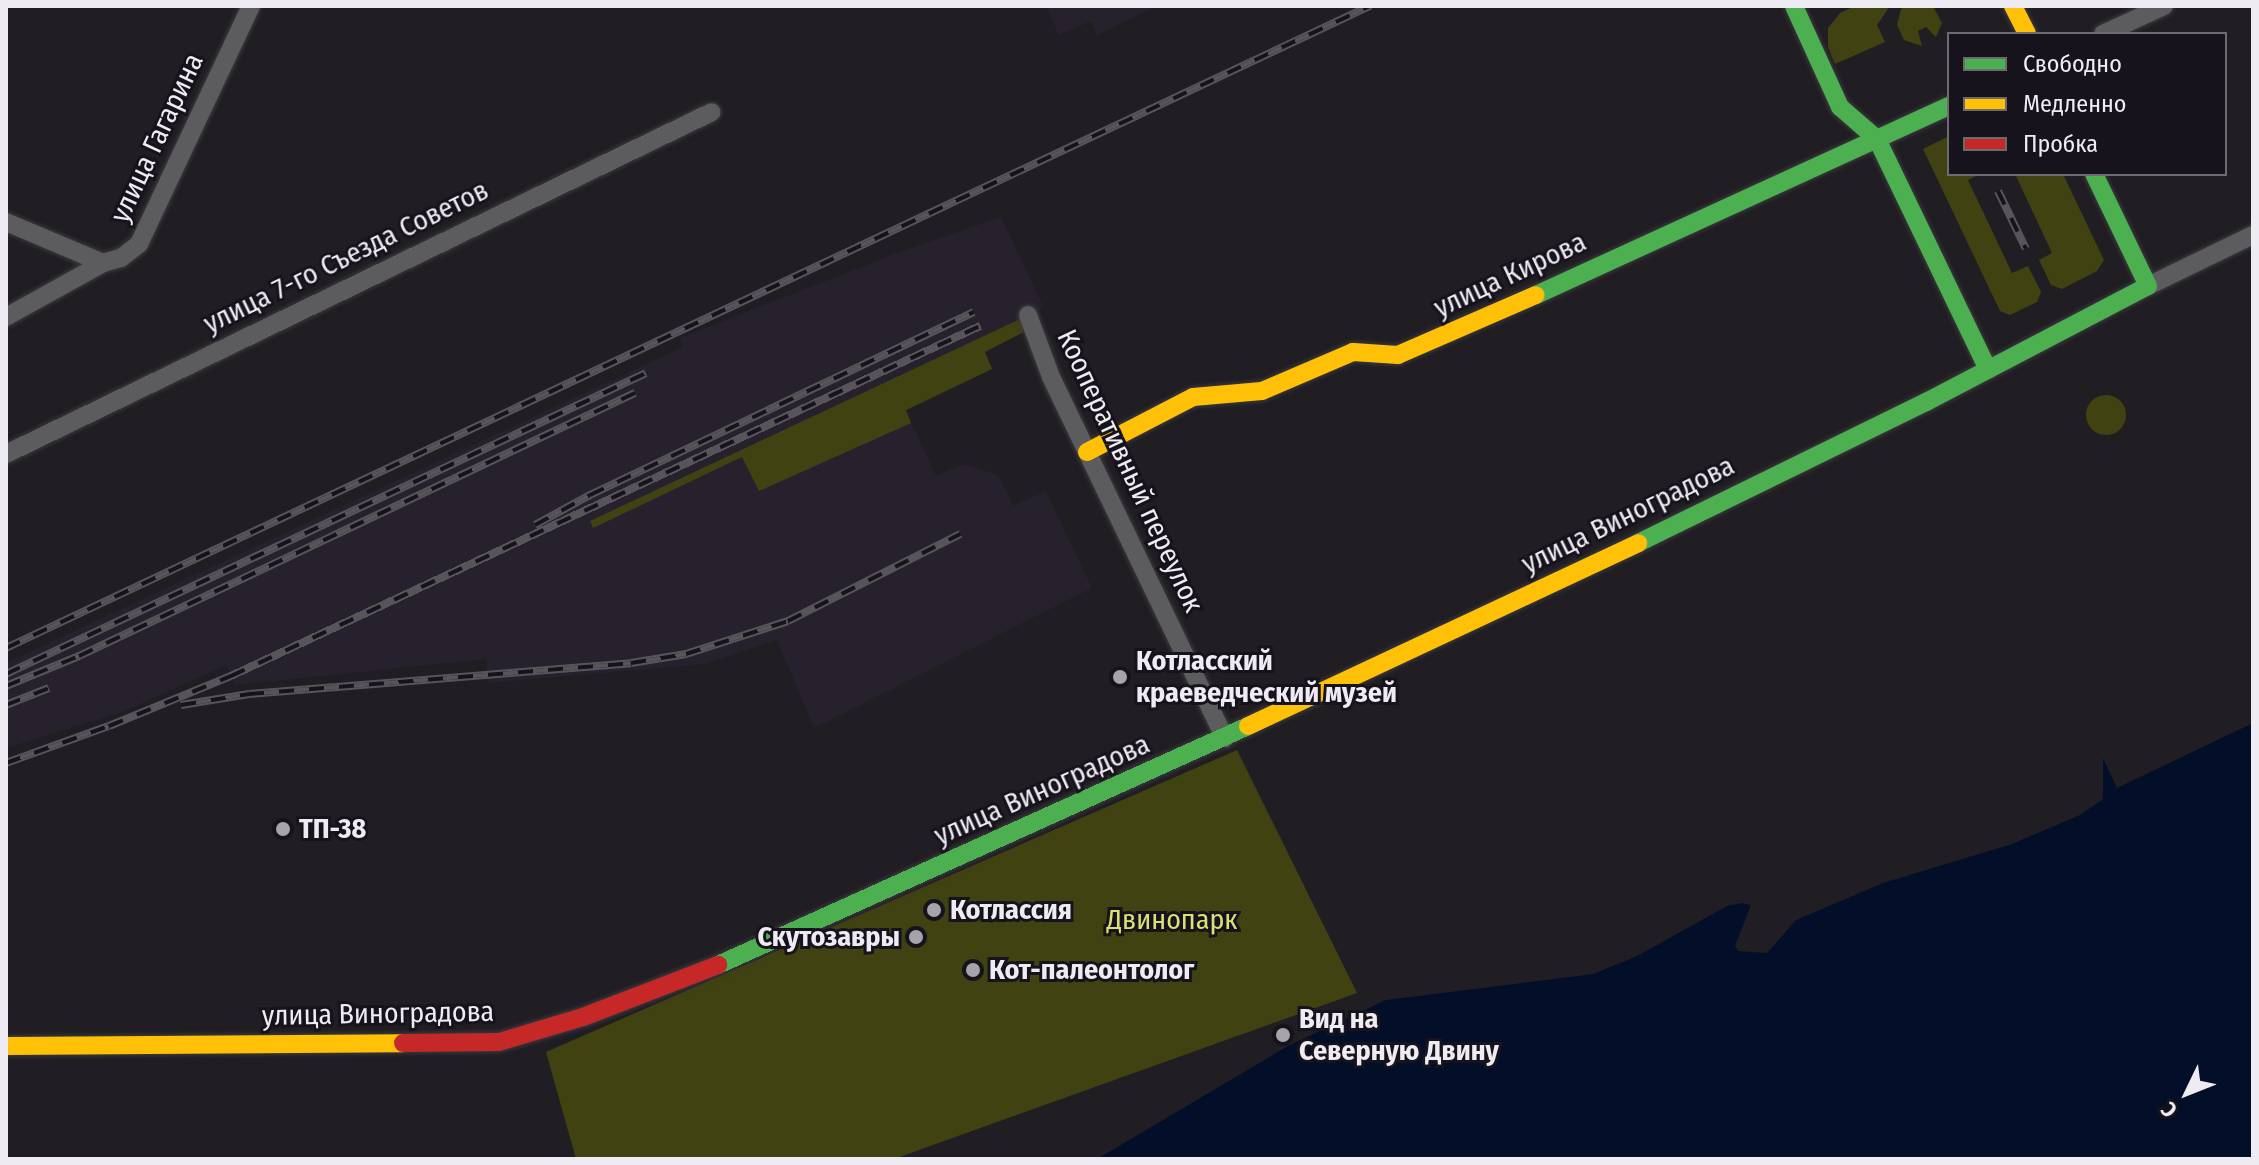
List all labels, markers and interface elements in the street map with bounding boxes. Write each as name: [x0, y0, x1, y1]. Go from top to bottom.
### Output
legend: [1947, 32, 2227, 176]
street label: улица Гагарина: [103, 48, 211, 228]
text: Свободно: [2023, 50, 2122, 78]
text: Медленно: [2023, 90, 2126, 118]
text: Пробка: [2023, 130, 2098, 158]
street label: улица 7-го Съезда Советов: [198, 173, 494, 341]
street label: улица Кирова: [1429, 225, 1591, 325]
street label: Кооперативный переулок: [1050, 324, 1210, 618]
street label: улица Виноградова: [1516, 449, 1740, 581]
place label: Котласский краеведческий музей: [1136, 644, 1397, 710]
marker: Котласский краеведческий музей: [1111, 668, 1129, 686]
street label: улица Виноградова: [929, 727, 1155, 853]
place label: ТП-38: [299, 812, 366, 846]
marker: ТП-38: [274, 820, 292, 838]
place label: Котлассия: [950, 893, 1072, 927]
marker: Котлассия: [925, 901, 943, 919]
park label: Двинопарк: [1107, 903, 1237, 937]
place label: Скутозавры: [758, 920, 900, 954]
marker: Скутозавры: [907, 928, 925, 946]
place label: Кот-палеонтолог: [989, 953, 1194, 987]
marker: Кот-палеонтолог: [964, 961, 982, 979]
street label: улица Виноградова: [262, 995, 494, 1033]
place label: Вид на Северную Двину: [1299, 1002, 1499, 1068]
marker: Вид на Северную Двину: [1274, 1026, 1292, 1044]
north arrow: [2147, 1053, 2227, 1133]
text: С: [2155, 1096, 2183, 1123]

